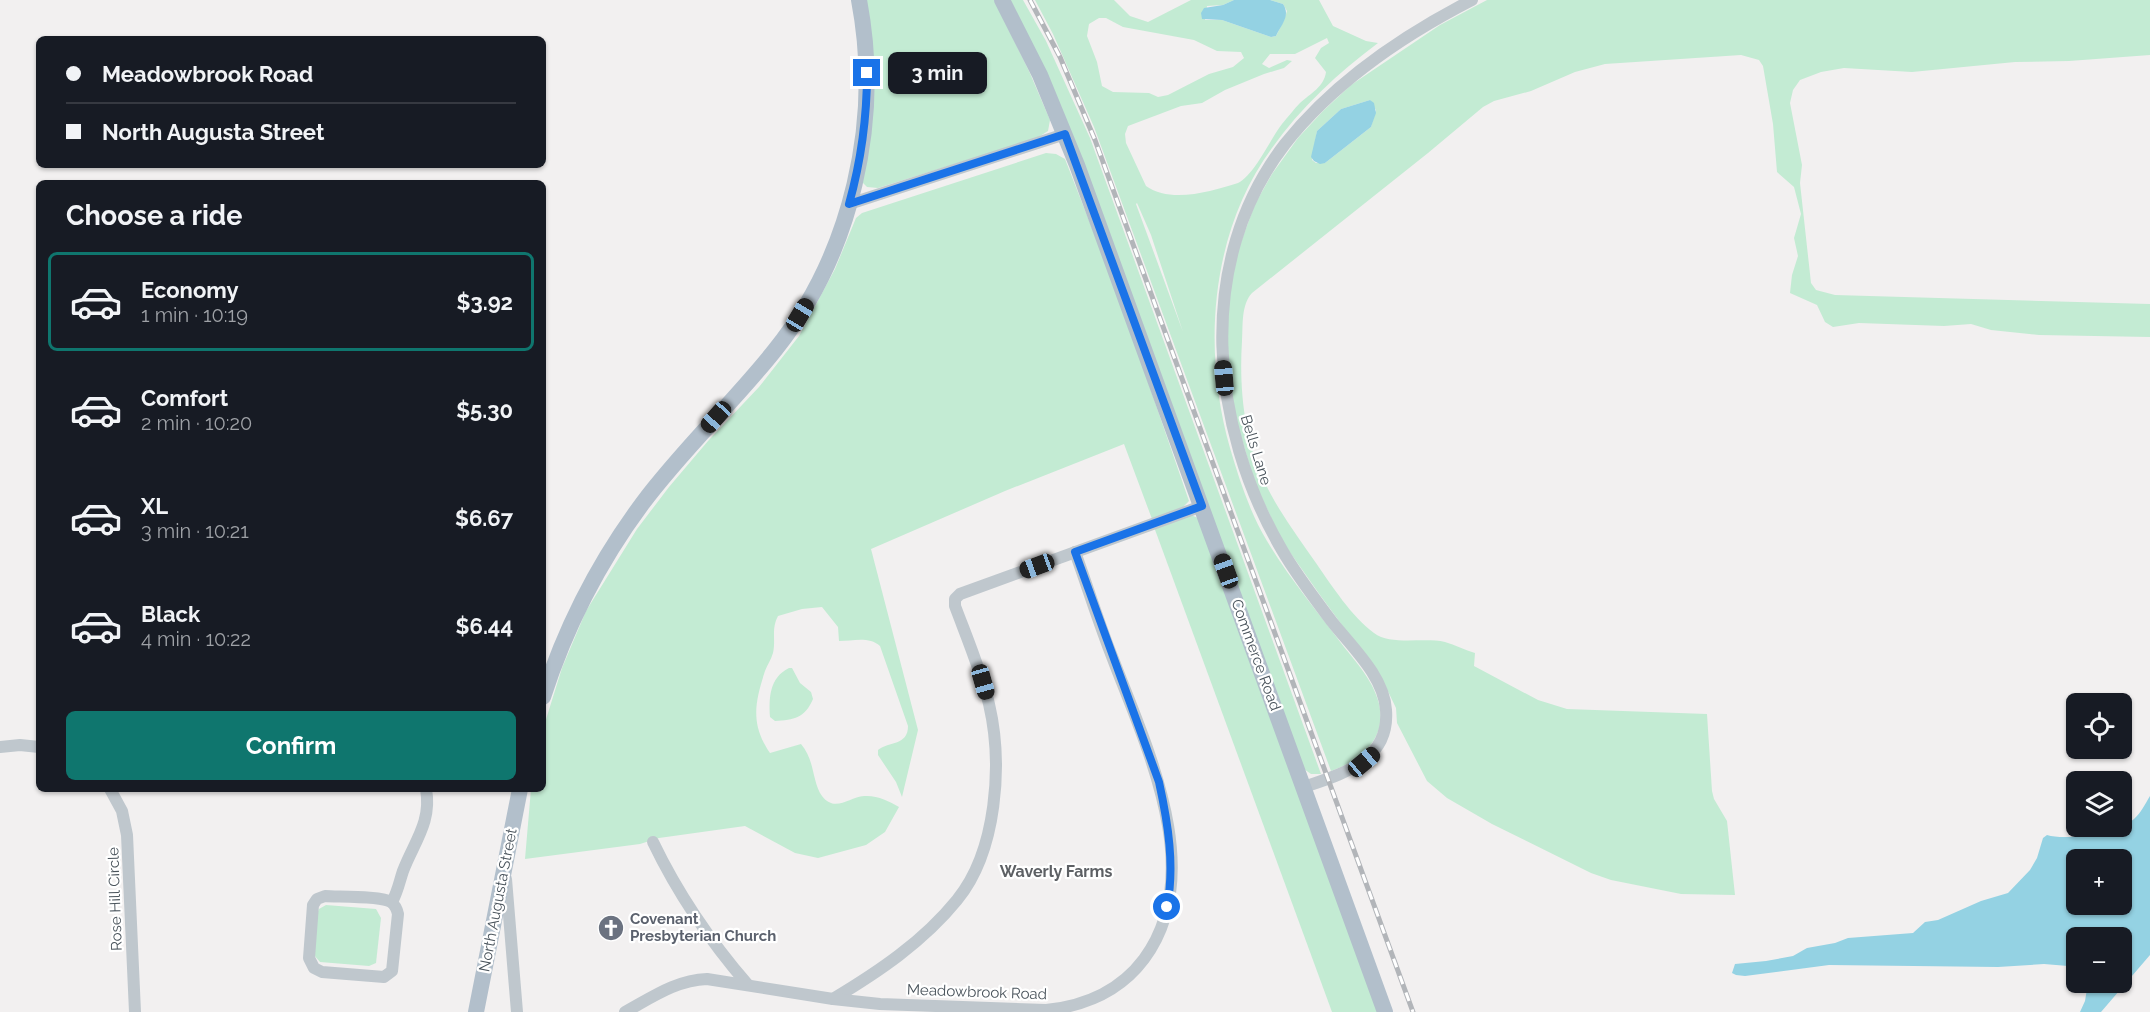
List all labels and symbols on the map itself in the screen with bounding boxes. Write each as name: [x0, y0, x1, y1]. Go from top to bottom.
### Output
callout: 3 min: [888, 52, 987, 94]
route end: [853, 59, 880, 86]
car: [783, 295, 817, 335]
car: [1213, 359, 1235, 397]
car: [697, 398, 735, 436]
street label: Bells Lane: [1237, 413, 1275, 487]
car: [1017, 551, 1057, 581]
car: [1211, 551, 1241, 591]
street label: Commerce Road: [1227, 597, 1285, 713]
car: [969, 662, 997, 702]
car: [1344, 744, 1384, 780]
street label: North Augusta Street: [475, 827, 521, 973]
street label: Rose Hill Circle: [104, 847, 126, 951]
district label: Waverly Farms: [1000, 862, 1112, 881]
route start: [1153, 893, 1180, 920]
place label: Covenant Presbyterian Church: [630, 910, 776, 945]
church icon: Covenant Presbyterian Church: [596, 913, 626, 943]
street label: Meadowbrook Road: [907, 981, 1047, 1003]

